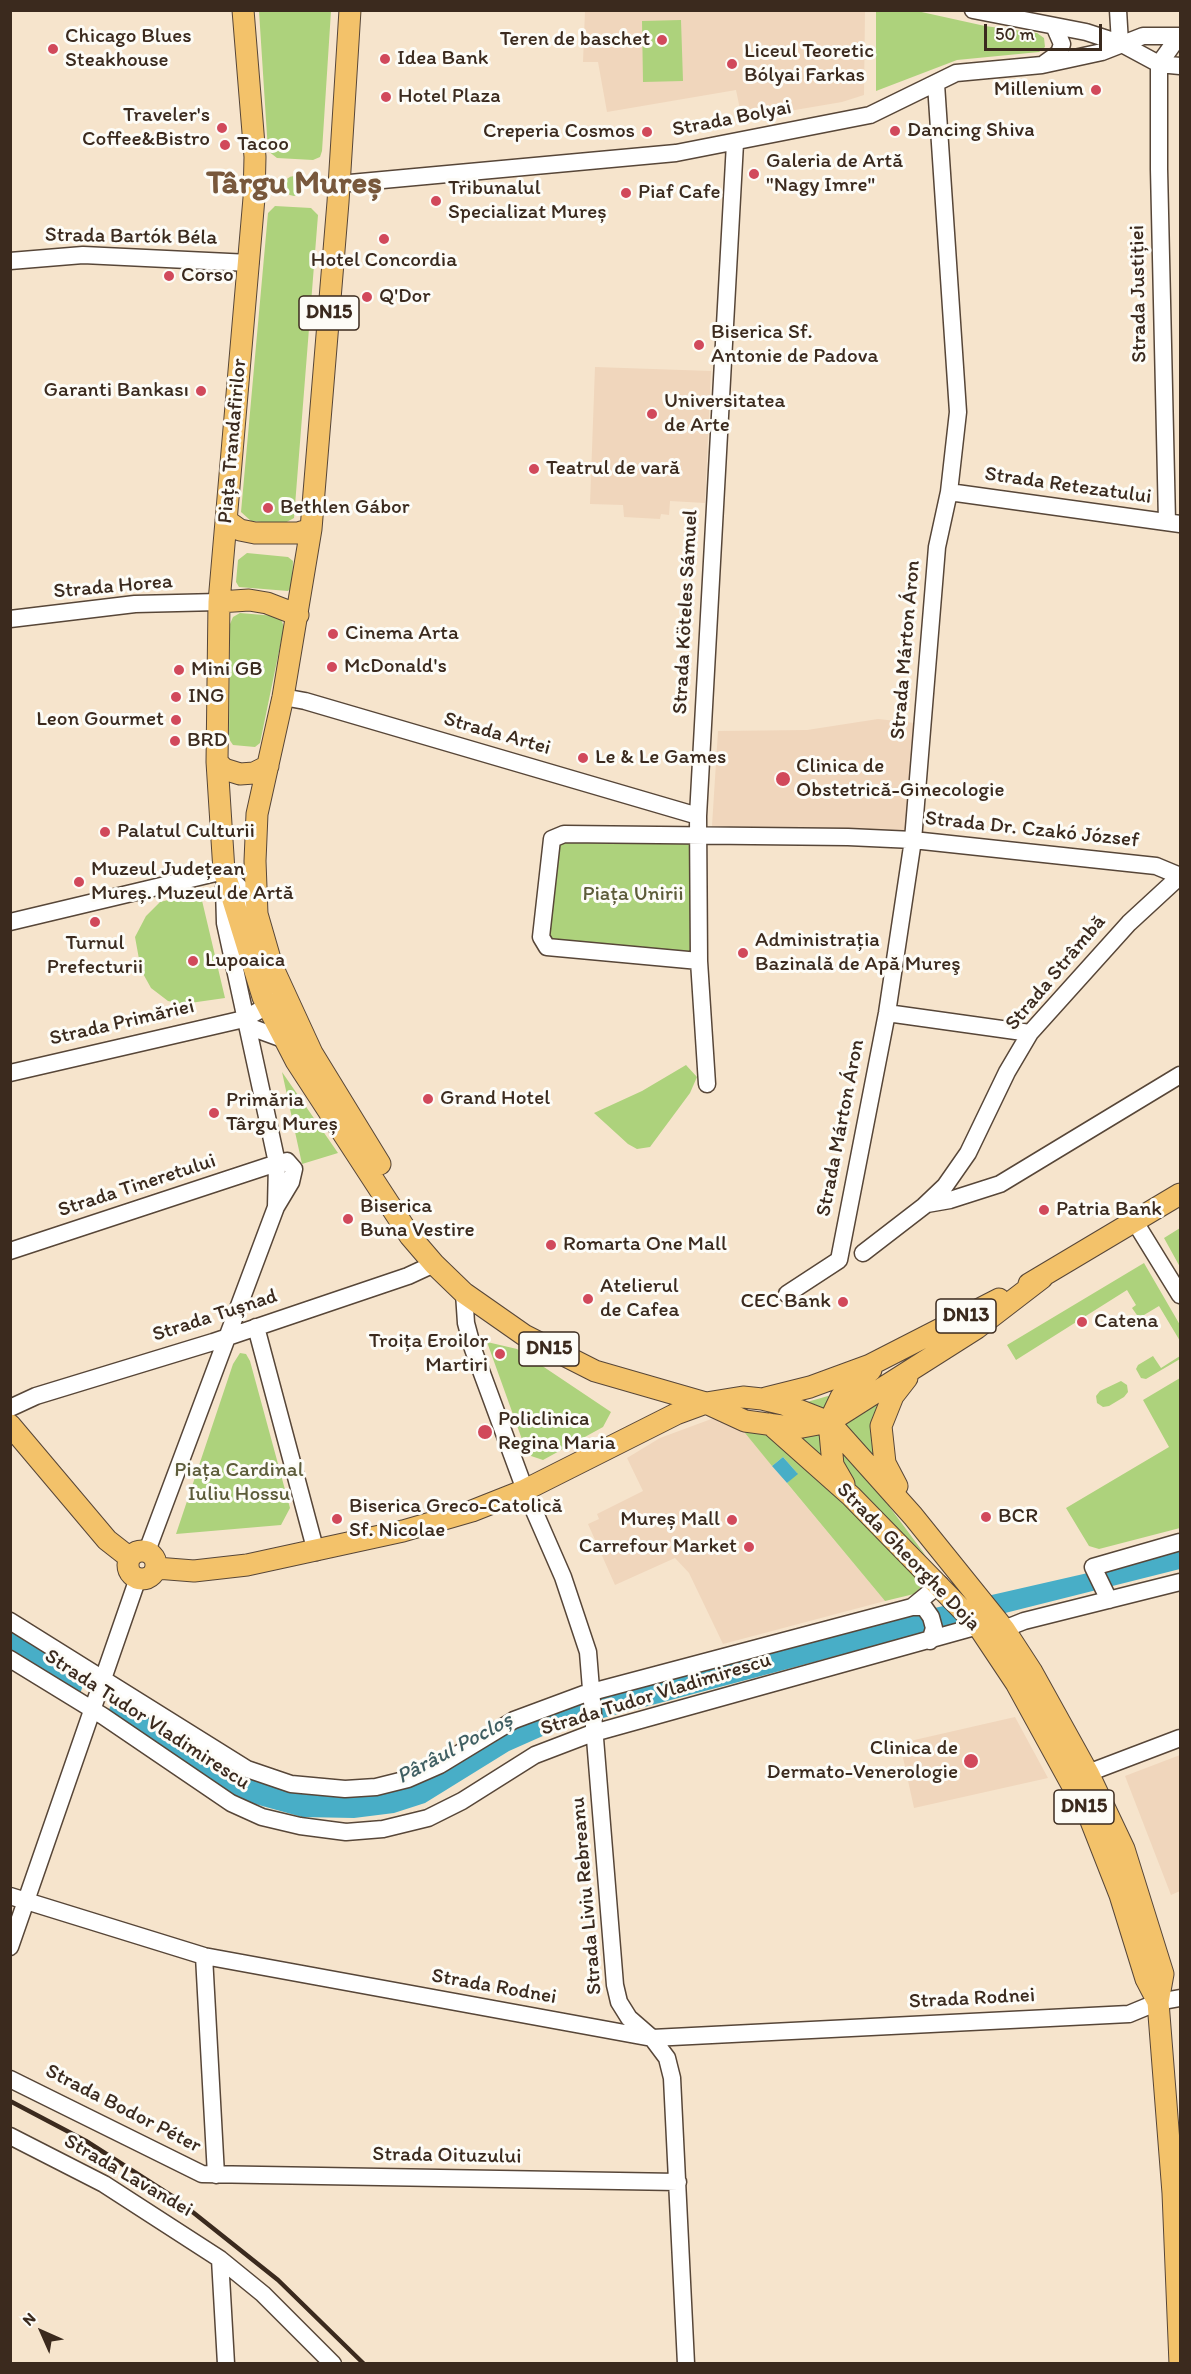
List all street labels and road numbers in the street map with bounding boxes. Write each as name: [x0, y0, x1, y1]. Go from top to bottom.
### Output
street label: Strada Bolyai: [670, 95, 794, 143]
street label: Strada Bartók Béla: [45, 223, 217, 251]
street label: Strada Justiției: [1125, 225, 1153, 363]
road number: DN15: [299, 296, 359, 330]
street label: Piața Trandafirilor: [213, 357, 253, 525]
street label: Strada Retezatului: [983, 462, 1153, 510]
street label: Strada Köteles Sámuel: [668, 509, 704, 715]
street label: Strada Márton Áron: [886, 559, 926, 741]
street label: Strada Horea: [52, 569, 174, 605]
street label: Strada Artei: [441, 707, 553, 761]
street label: Strada Dr. Czakó József: [924, 806, 1140, 854]
street label: Strada Strâmbă: [1000, 910, 1112, 1036]
street label: Strada Primăriei: [47, 994, 197, 1052]
street label: Strada Márton Áron: [811, 1037, 871, 1219]
street label: Strada Tineretului: [55, 1149, 219, 1223]
street label: Strada Tușnad: [149, 1284, 281, 1348]
road number: DN13: [936, 1299, 996, 1333]
road number: DN15: [519, 1332, 579, 1366]
street label: Strada Gheorghe Doja: [831, 1478, 985, 1636]
street label: Strada Tudor Vladimirescu: [40, 1644, 254, 1796]
street label: Strada Tudor Vladimirescu: [538, 1648, 774, 1742]
road number: DN15: [1054, 1790, 1114, 1824]
street label: Strada Liviu Rebreanu: [566, 1796, 608, 1996]
street label: Strada Rodnei: [430, 1964, 558, 2010]
street label: Strada Rodnei: [908, 1983, 1036, 2015]
street label: Strada Bodor Péter: [41, 2059, 205, 2159]
street label: Strada Lavandei: [59, 2129, 197, 2223]
street label: Strada Oituzului: [372, 2142, 522, 2170]

